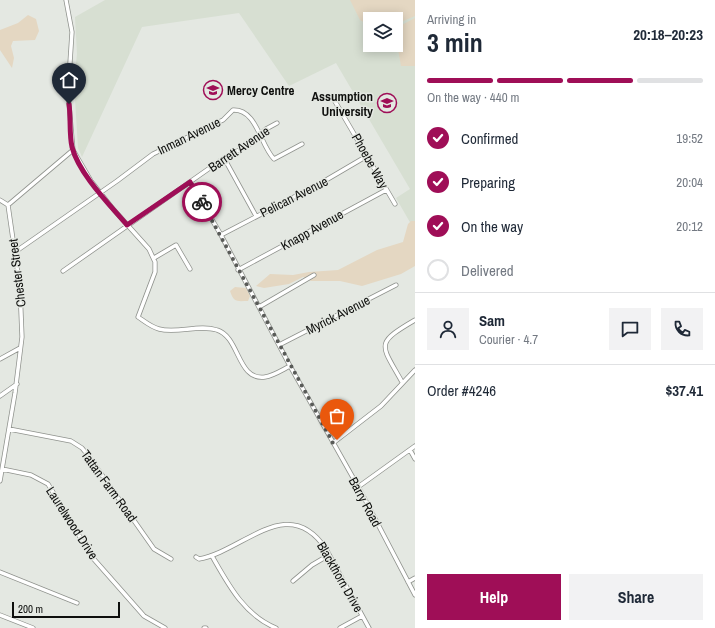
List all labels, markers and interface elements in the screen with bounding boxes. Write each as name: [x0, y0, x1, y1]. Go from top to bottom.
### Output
text: Arriving in: [427, 11, 476, 28]
map controls: [363, 12, 403, 52]
button: layers: [363, 12, 403, 52]
text: 20:18–20:23: [633, 24, 703, 45]
text: 3 min: [427, 25, 483, 60]
pin: [52, 63, 86, 104]
icon: home: [58, 69, 80, 91]
school or university icon: Mercy Centre: [202, 79, 224, 101]
place label: Mercy Centre: [227, 82, 295, 99]
place label: Assumption University: [311, 88, 373, 120]
text: On the way · 440 m: [427, 89, 519, 106]
school or university icon: Assumption University: [376, 92, 398, 114]
street label: Inman Avenue: [155, 113, 223, 159]
street label: Barrett Avenue: [205, 122, 273, 176]
icon: check: [427, 127, 449, 149]
text: Confirmed: [461, 128, 518, 149]
street label: Phoebe Way: [348, 130, 392, 192]
text: 19:52: [676, 130, 703, 147]
icon: check: [427, 171, 449, 193]
text: Preparing: [461, 172, 515, 193]
street label: Pelican Avenue: [257, 173, 331, 221]
text: 20:04: [676, 174, 703, 191]
courier: [182, 182, 222, 222]
icon: bike: [191, 191, 213, 213]
street label: Knapp Avenue: [278, 206, 346, 254]
icon: check: [427, 215, 449, 237]
text: On the way: [461, 216, 523, 237]
text: 20:12: [676, 218, 703, 235]
street label: Chester Street: [4, 238, 30, 308]
text: Delivered: [461, 260, 514, 281]
street label: Myrick Avenue: [303, 292, 373, 338]
button: person: [427, 308, 469, 350]
button: chat: [609, 308, 651, 350]
button: phone: [661, 308, 703, 350]
text: Sam: [479, 310, 505, 331]
text: Courier · 4.7: [479, 331, 538, 348]
text: Order #4246: [427, 380, 496, 401]
text: $37.41: [665, 380, 703, 401]
pin: [320, 399, 354, 440]
icon: bag: [326, 405, 348, 427]
street label: Tattan Farm Road: [77, 447, 141, 525]
street label: Barry Road: [345, 474, 385, 530]
street label: Laurelwood Drive: [42, 483, 102, 563]
street label: Blackthorn Drive: [313, 539, 367, 615]
button: Help: [427, 574, 561, 620]
button: Share: [569, 574, 703, 620]
scale bar: [12, 600, 120, 619]
text: 200 m: [18, 602, 43, 616]

